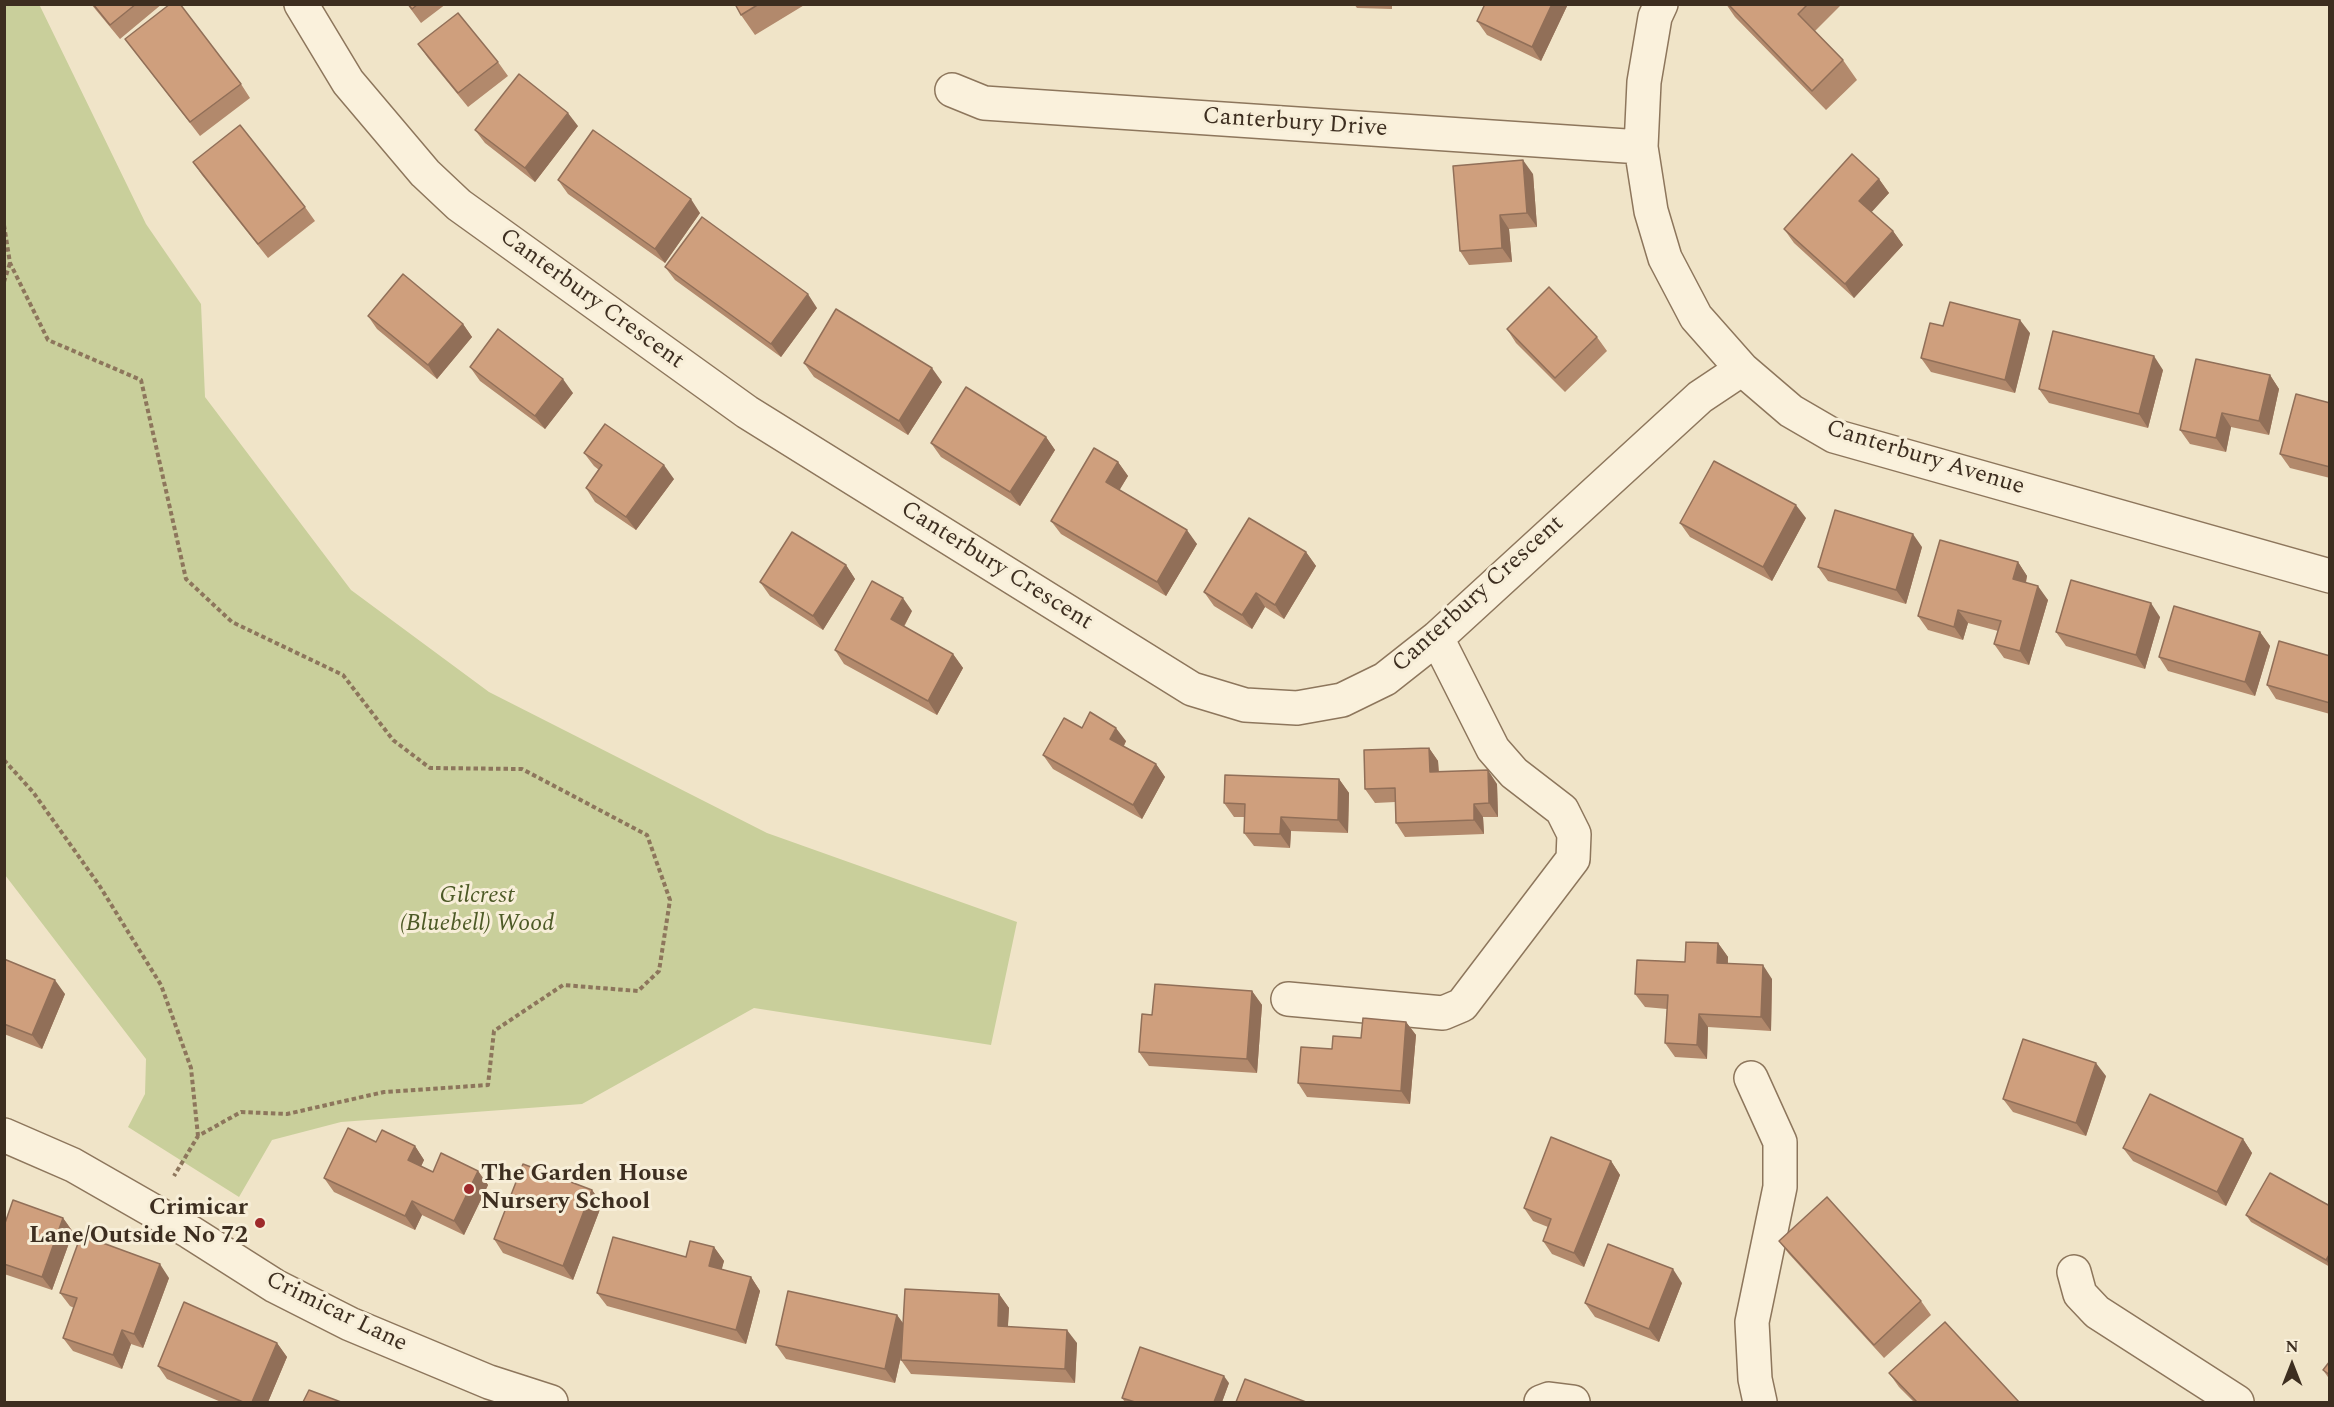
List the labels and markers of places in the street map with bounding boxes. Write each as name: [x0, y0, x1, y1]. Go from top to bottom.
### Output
place label: The Garden House Nursery School: [481, 1161, 688, 1217]
marker: The Garden House Nursery School: [462, 1182, 476, 1196]
place label: Crimicar Lane/Outside No 72: [29, 1195, 248, 1251]
marker: Crimicar Lane/Outside No 72: [253, 1216, 267, 1230]

